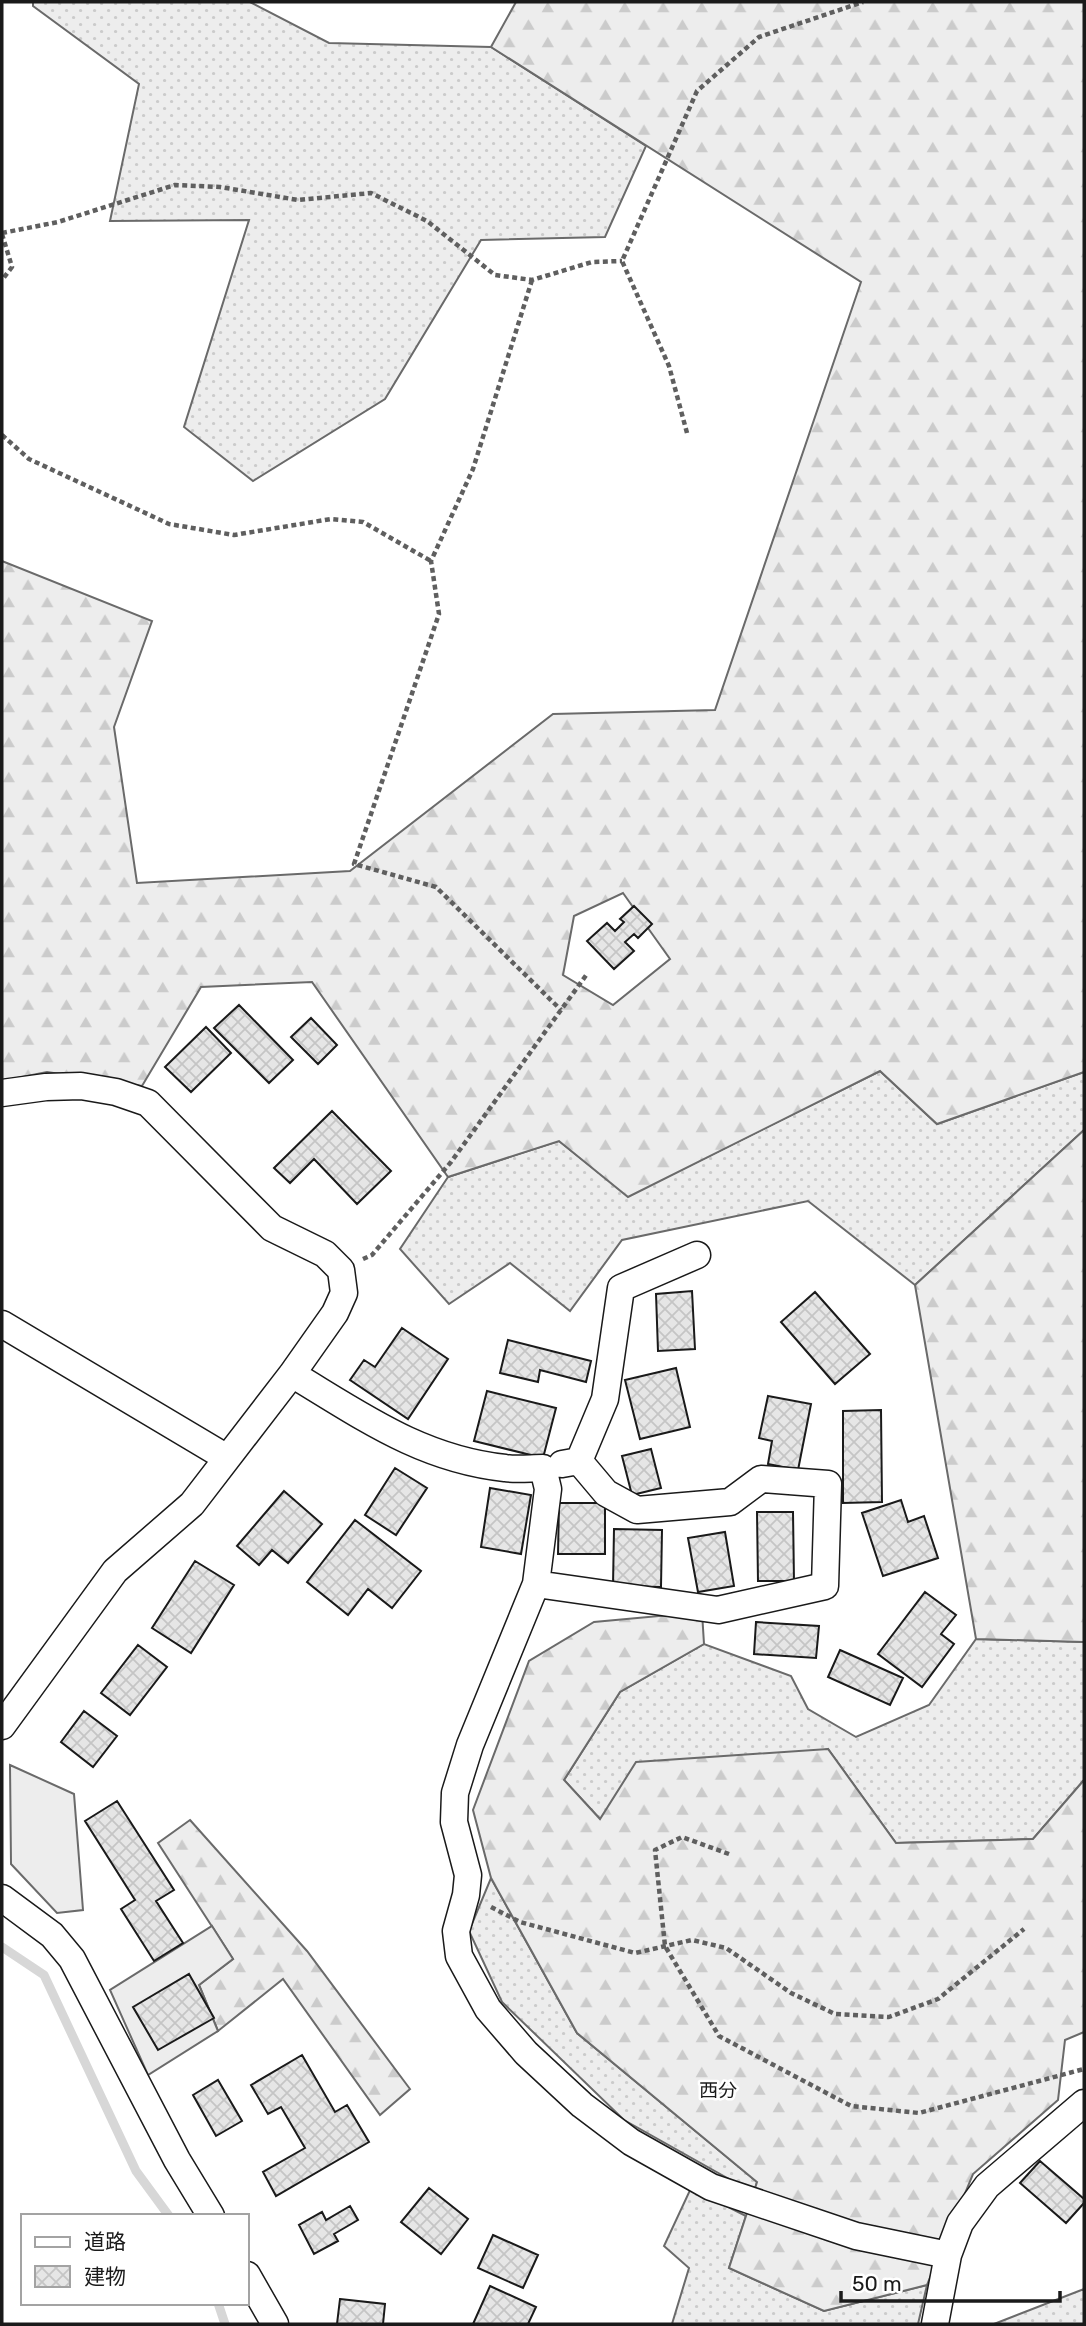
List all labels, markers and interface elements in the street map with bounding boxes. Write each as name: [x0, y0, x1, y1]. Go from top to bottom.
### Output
district label: 西分: [699, 2079, 737, 2102]
legend: [21, 2214, 248, 2305]
text: 道路: [84, 2229, 126, 2254]
scale bar: [841, 2260, 1060, 2304]
text: 建物: [84, 2264, 126, 2289]
text: 50 m: [852, 2271, 902, 2296]

